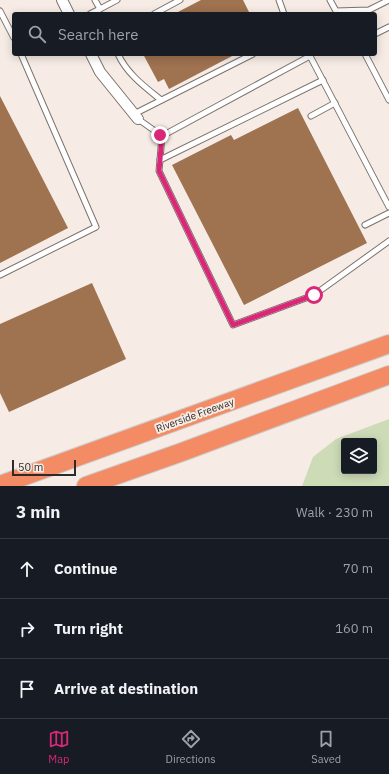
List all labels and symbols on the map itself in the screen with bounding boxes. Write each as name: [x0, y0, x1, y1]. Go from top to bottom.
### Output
route end: [151, 126, 169, 144]
route start: [305, 286, 323, 304]
street label: Riverside Freeway: [154, 395, 236, 435]
scale bar: [12, 458, 76, 477]

